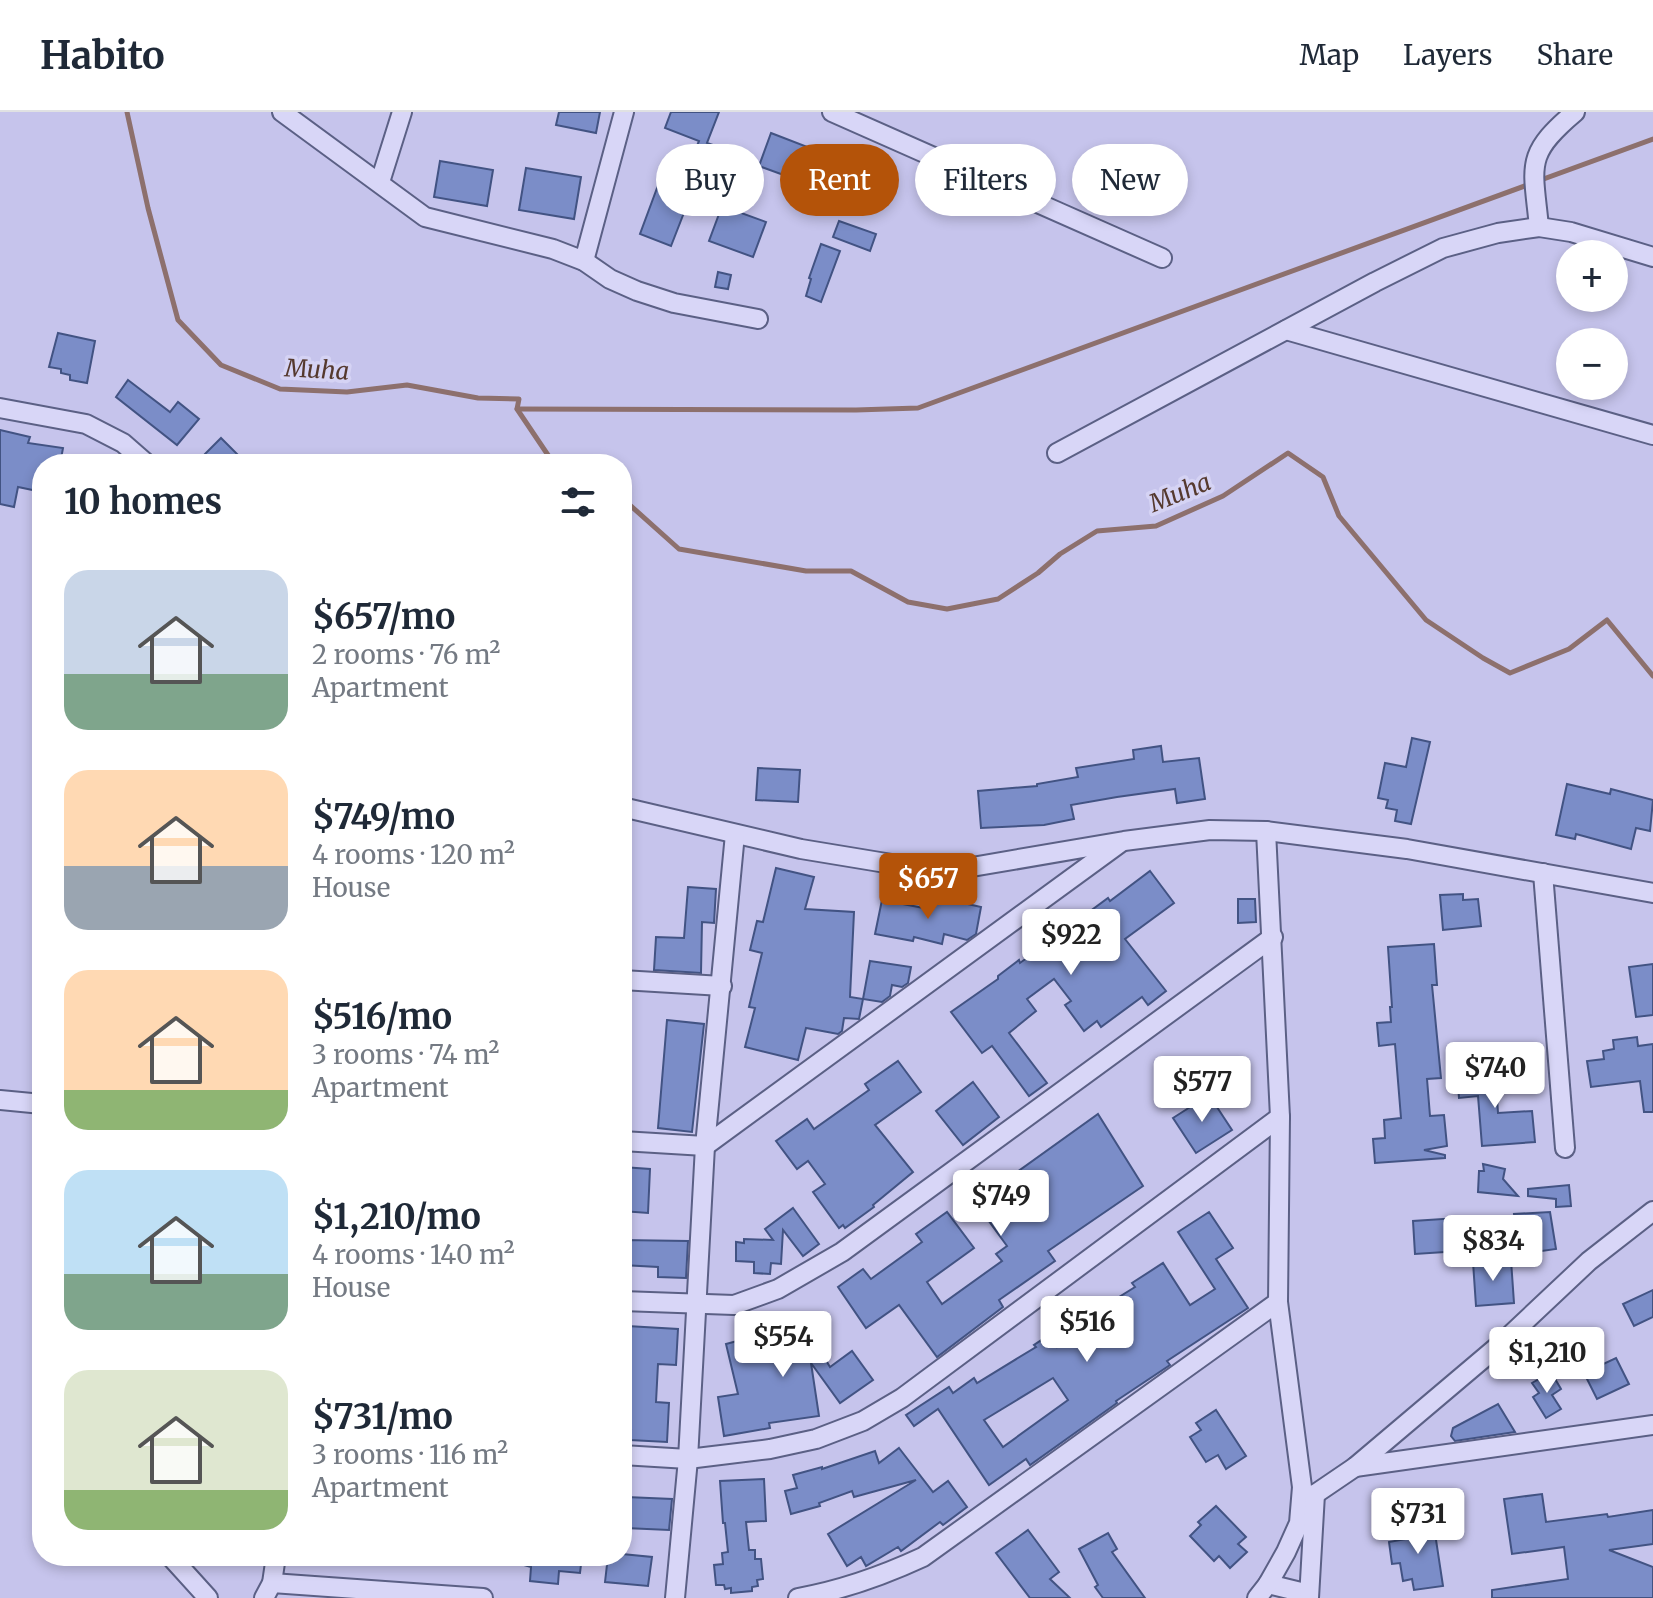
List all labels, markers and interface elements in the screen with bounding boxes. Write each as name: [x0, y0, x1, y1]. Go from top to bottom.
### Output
text: Habito: [40, 32, 165, 79]
text: Map: [1299, 37, 1359, 73]
text: Layers: [1403, 37, 1492, 73]
text: Share: [1536, 37, 1613, 73]
chip: Buy: [656, 144, 764, 216]
chip: Rent: [780, 144, 899, 216]
chip: Filters: [915, 144, 1056, 216]
chip: New: [1072, 144, 1188, 216]
map controls: [1556, 240, 1628, 400]
button: +: [1556, 240, 1628, 312]
button: −: [1556, 328, 1628, 400]
water label: Muha: [283, 352, 350, 387]
water label: Muha: [1143, 466, 1215, 519]
icon: filters: [556, 480, 600, 524]
text: 10 homes: [64, 481, 222, 523]
text: $657/mo: [312, 596, 455, 638]
icon: home: [128, 602, 224, 698]
text: 2 rooms · 76 m²: [312, 638, 500, 671]
text: Apartment: [312, 671, 449, 704]
text: $749/mo: [312, 796, 455, 838]
icon: home: [128, 802, 224, 898]
text: 4 rooms · 120 m²: [312, 838, 515, 871]
pin: $657: [881, 853, 975, 921]
text: $657: [897, 862, 959, 895]
text: House: [312, 871, 390, 904]
pin: $922: [1024, 909, 1118, 977]
text: $922: [1040, 918, 1102, 951]
text: $516/mo: [312, 996, 452, 1038]
icon: home: [128, 1002, 224, 1098]
text: 3 rooms · 74 m²: [312, 1038, 499, 1071]
pin: $740: [1448, 1042, 1542, 1110]
text: $740: [1464, 1051, 1526, 1084]
pin: $577: [1155, 1056, 1249, 1124]
text: $577: [1172, 1065, 1232, 1098]
text: Apartment: [312, 1071, 449, 1104]
pin: $749: [954, 1170, 1048, 1238]
text: $749: [971, 1179, 1031, 1212]
text: $1,210/mo: [312, 1196, 481, 1238]
icon: home: [128, 1202, 224, 1298]
pin: $834: [1446, 1215, 1540, 1283]
text: $834: [1461, 1224, 1525, 1257]
text: 4 rooms · 140 m²: [312, 1238, 515, 1271]
text: House: [312, 1271, 390, 1304]
pin: $516: [1040, 1296, 1134, 1364]
text: $516: [1059, 1305, 1115, 1338]
pin: $554: [736, 1311, 830, 1379]
text: $554: [752, 1320, 814, 1353]
pin: $1,210: [1482, 1327, 1612, 1395]
text: $1,210: [1507, 1336, 1587, 1369]
text: $731/mo: [312, 1396, 453, 1438]
icon: home: [128, 1402, 224, 1498]
text: 3 rooms · 116 m²: [312, 1438, 508, 1471]
text: Apartment: [312, 1471, 449, 1504]
pin: $731: [1371, 1488, 1465, 1556]
text: $731: [1389, 1497, 1447, 1530]

